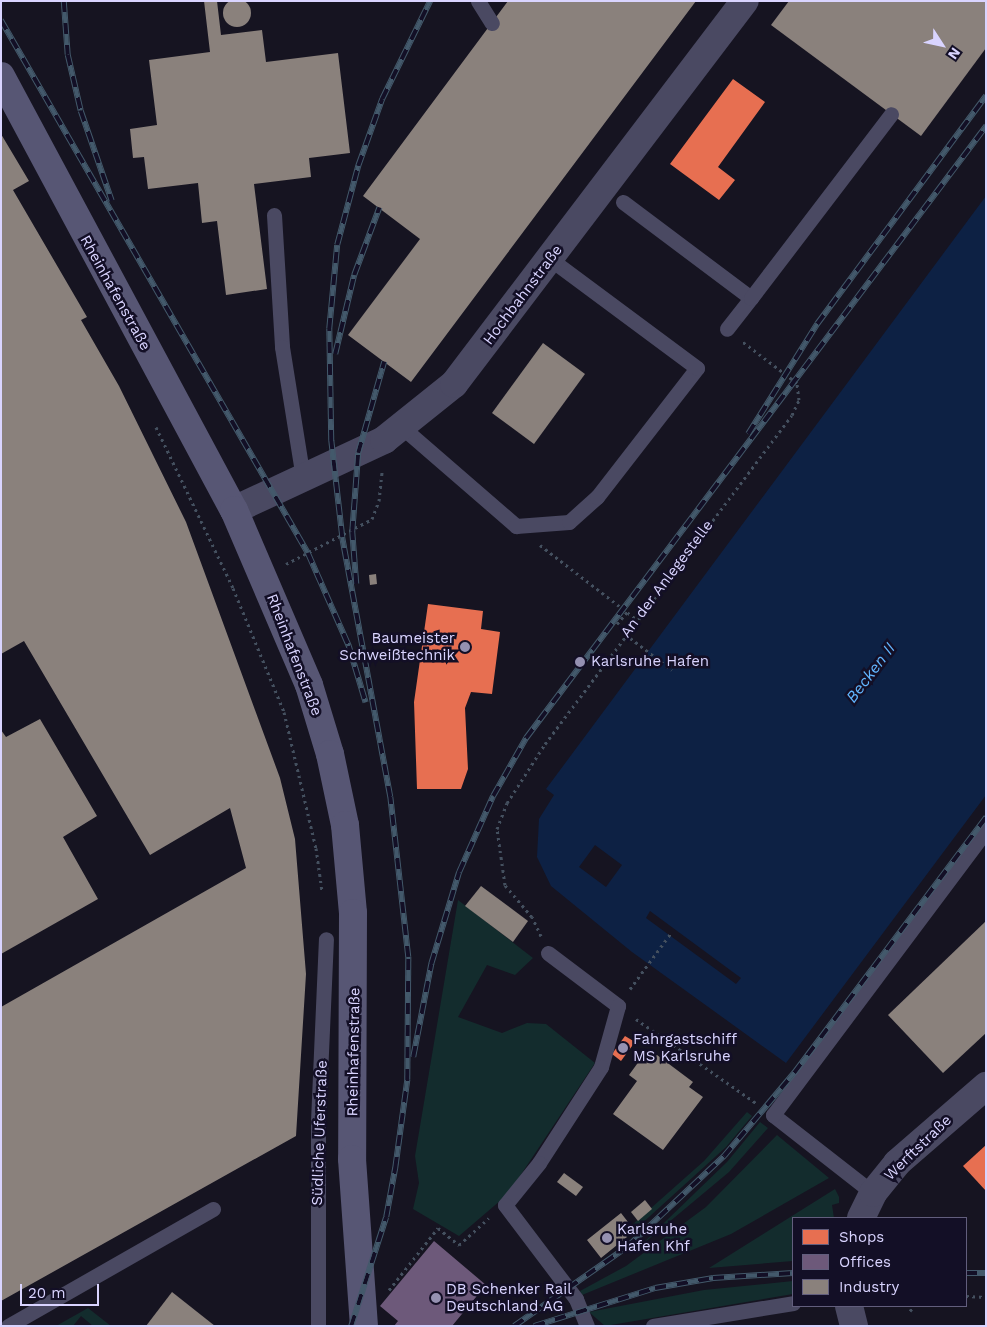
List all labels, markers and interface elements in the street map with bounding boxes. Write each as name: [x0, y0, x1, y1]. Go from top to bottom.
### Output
north arrow: [917, 20, 967, 70]
text: N: [945, 45, 964, 62]
street label: Rheinhafenstraße: [76, 232, 154, 354]
street label: Hochbahnstraße: [480, 241, 566, 349]
street label: An der Anlegestelle: [617, 516, 717, 642]
street label: Rheinhafenstraße: [262, 592, 326, 718]
place label: Baumeister Schweißtechnik: [339, 629, 455, 664]
water label: Becken II: [842, 639, 900, 707]
marker: Baumeister Schweißtechnik: [459, 641, 471, 653]
place label: Karlsruhe Hafen: [591, 653, 709, 671]
marker: Karlsruhe Hafen: [573, 655, 587, 669]
street label: Rheinhafenstraße: [344, 987, 364, 1117]
place label: Fahrgastschiff MS Karlsruhe: [633, 1030, 737, 1065]
marker: Fahrgastschiff MS Karlsruhe: [617, 1042, 629, 1054]
street label: Südliche Uferstraße: [308, 1060, 332, 1206]
street label: Werftstraße: [881, 1111, 955, 1185]
legend: [792, 1217, 967, 1307]
place label: Karlsruhe Hafen Khf: [617, 1220, 690, 1255]
text: Shops: [839, 1228, 884, 1246]
marker: Karlsruhe Hafen Khf: [601, 1232, 613, 1244]
text: Offices: [839, 1253, 891, 1271]
scale bar: [22, 1274, 101, 1306]
text: Industry: [839, 1278, 899, 1296]
place label: DB Schenker Rail Deutschland AG: [446, 1280, 572, 1315]
text: 20 m: [28, 1284, 66, 1302]
marker: DB Schenker Rail Deutschland AG: [430, 1292, 442, 1304]

